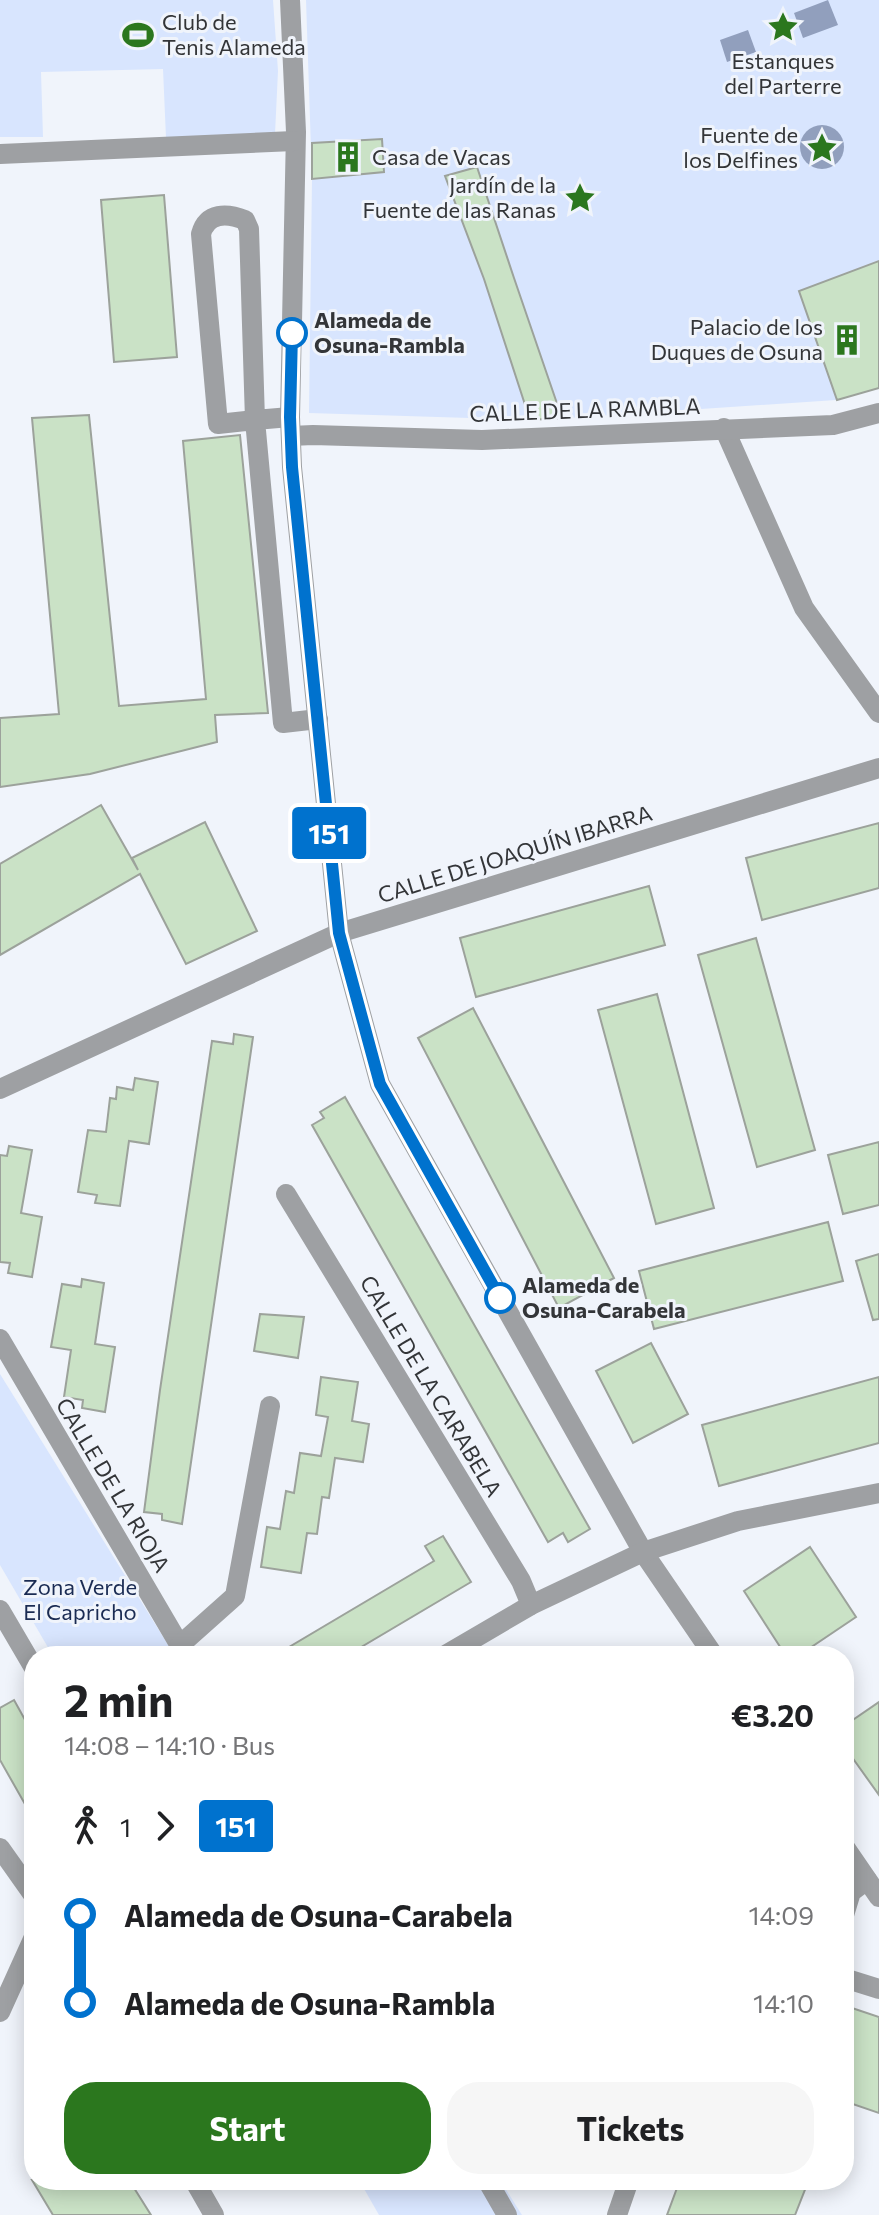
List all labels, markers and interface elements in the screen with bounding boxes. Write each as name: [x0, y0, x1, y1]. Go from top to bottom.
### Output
place label: Club de Tenis Alameda: [162, 8, 306, 60]
place icon: Estanques del Parterre: [766, 10, 800, 44]
sports icon: Club de Tenis Alameda: [121, 18, 155, 52]
place label: Estanques del Parterre: [724, 47, 842, 99]
place label: Fuente de los Delfines: [683, 121, 798, 173]
place icon: Fuente de los Delfines: [805, 131, 839, 165]
building icon: Casa de Vacas: [331, 140, 365, 174]
place label: Casa de Vacas: [372, 143, 511, 170]
place label: Jardín de la Fuente de las Ranas: [362, 171, 556, 223]
place icon: Jardín de la Fuente de las Ranas: [563, 181, 597, 215]
place label: Alameda de Osuna-Rambla: [314, 306, 465, 358]
place label: Palacio de los Duques de Osuna: [651, 313, 823, 365]
marker: Alameda de Osuna-Rambla: [277, 318, 307, 348]
building icon: Palacio de los Duques de Osuna: [830, 323, 864, 357]
street label: CALLE DE LA RAMBLA: [469, 392, 701, 427]
street label: CALLE DE JOAQUÍN IBARRA: [374, 799, 655, 908]
line badge: 151: [283, 807, 375, 859]
text: 151: [308, 816, 350, 850]
street label: CALLE DE LA CARABELA: [355, 1270, 508, 1501]
place label: Alameda de Osuna-Carabela: [522, 1271, 686, 1323]
marker: Alameda de Osuna-Carabela: [485, 1283, 515, 1313]
street label: CALLE DE LA RIOJA: [51, 1393, 176, 1577]
park label: Zona Verde El Capricho: [23, 1573, 137, 1625]
text: 2 min: [64, 1672, 174, 1726]
text: €3.20: [731, 1696, 814, 1733]
text: 14:08 – 14:10 · Bus: [64, 1729, 275, 1760]
icon: walk: [64, 1804, 108, 1848]
icon: forward: [143, 1804, 187, 1848]
text: 151: [215, 1809, 257, 1843]
text: 1: [120, 1811, 131, 1842]
text: Alameda de Osuna-Carabela: [124, 1896, 513, 1933]
text: 14:09: [748, 1899, 814, 1930]
text: Alameda de Osuna-Rambla: [124, 1984, 495, 2021]
text: 14:10: [753, 1987, 814, 2018]
button: Start: [64, 2082, 431, 2174]
button: Tickets: [447, 2082, 814, 2174]

